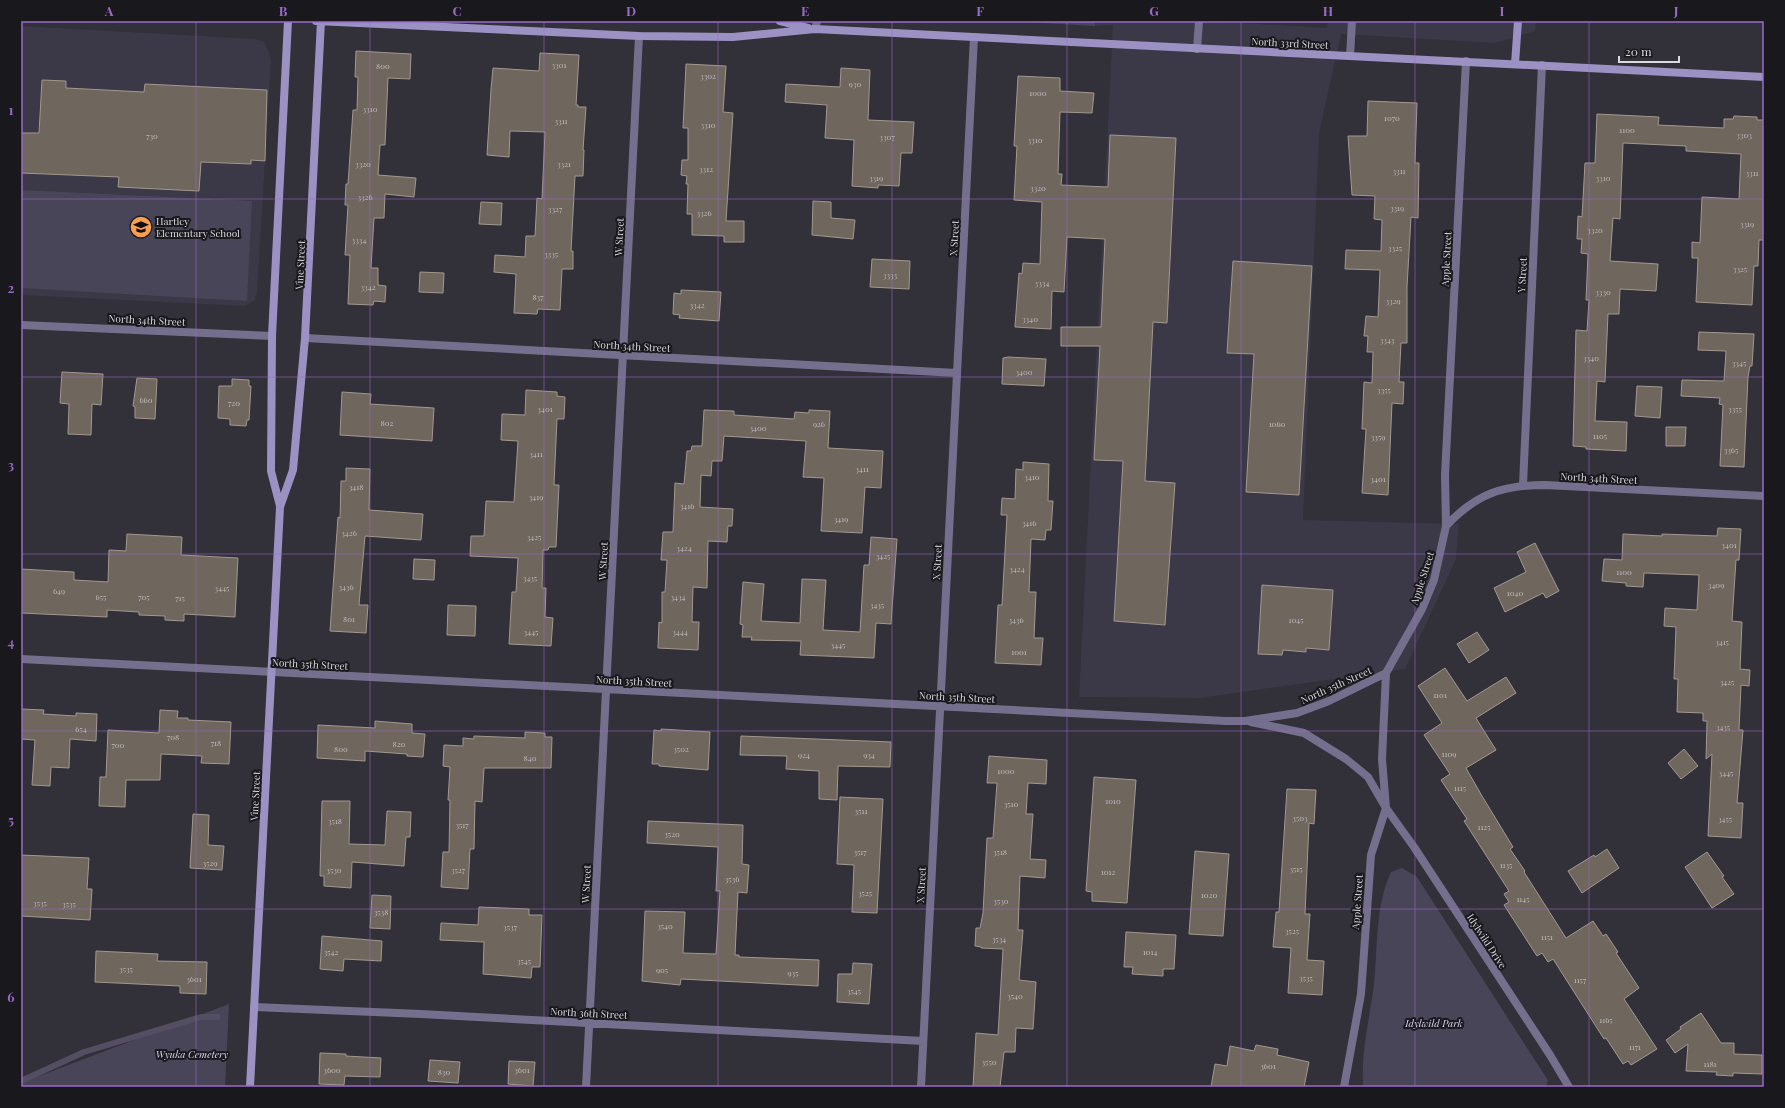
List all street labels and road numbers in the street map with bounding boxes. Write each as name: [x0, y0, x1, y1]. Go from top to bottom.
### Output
street label: North 33rd Street: [1251, 34, 1329, 52]
street label: W Street: [611, 217, 627, 257]
street label: X Street: [946, 219, 962, 256]
street label: Apple Street: [1438, 231, 1454, 288]
street label: Vine Street: [292, 240, 308, 291]
street label: Y Street: [1514, 257, 1530, 294]
street label: North 34th Street: [108, 311, 186, 329]
street label: North 34th Street: [593, 337, 671, 355]
street label: North 34th Street: [1560, 469, 1638, 487]
street label: W Street: [595, 541, 611, 581]
street label: X Street: [929, 543, 945, 580]
street label: Apple Street: [1407, 549, 1437, 607]
street label: North 35th Street: [272, 655, 349, 673]
street label: North 35th Street: [1298, 663, 1374, 707]
street label: North 35th Street: [596, 672, 673, 690]
street label: North 35th Street: [919, 688, 996, 706]
street label: Vine Street: [247, 771, 263, 822]
street label: W Street: [578, 864, 594, 904]
street label: X Street: [913, 866, 929, 903]
street label: Apple Street: [1348, 874, 1366, 931]
street label: Idylwild Drive: [1464, 911, 1510, 971]
street label: North 36th Street: [550, 1004, 628, 1022]

